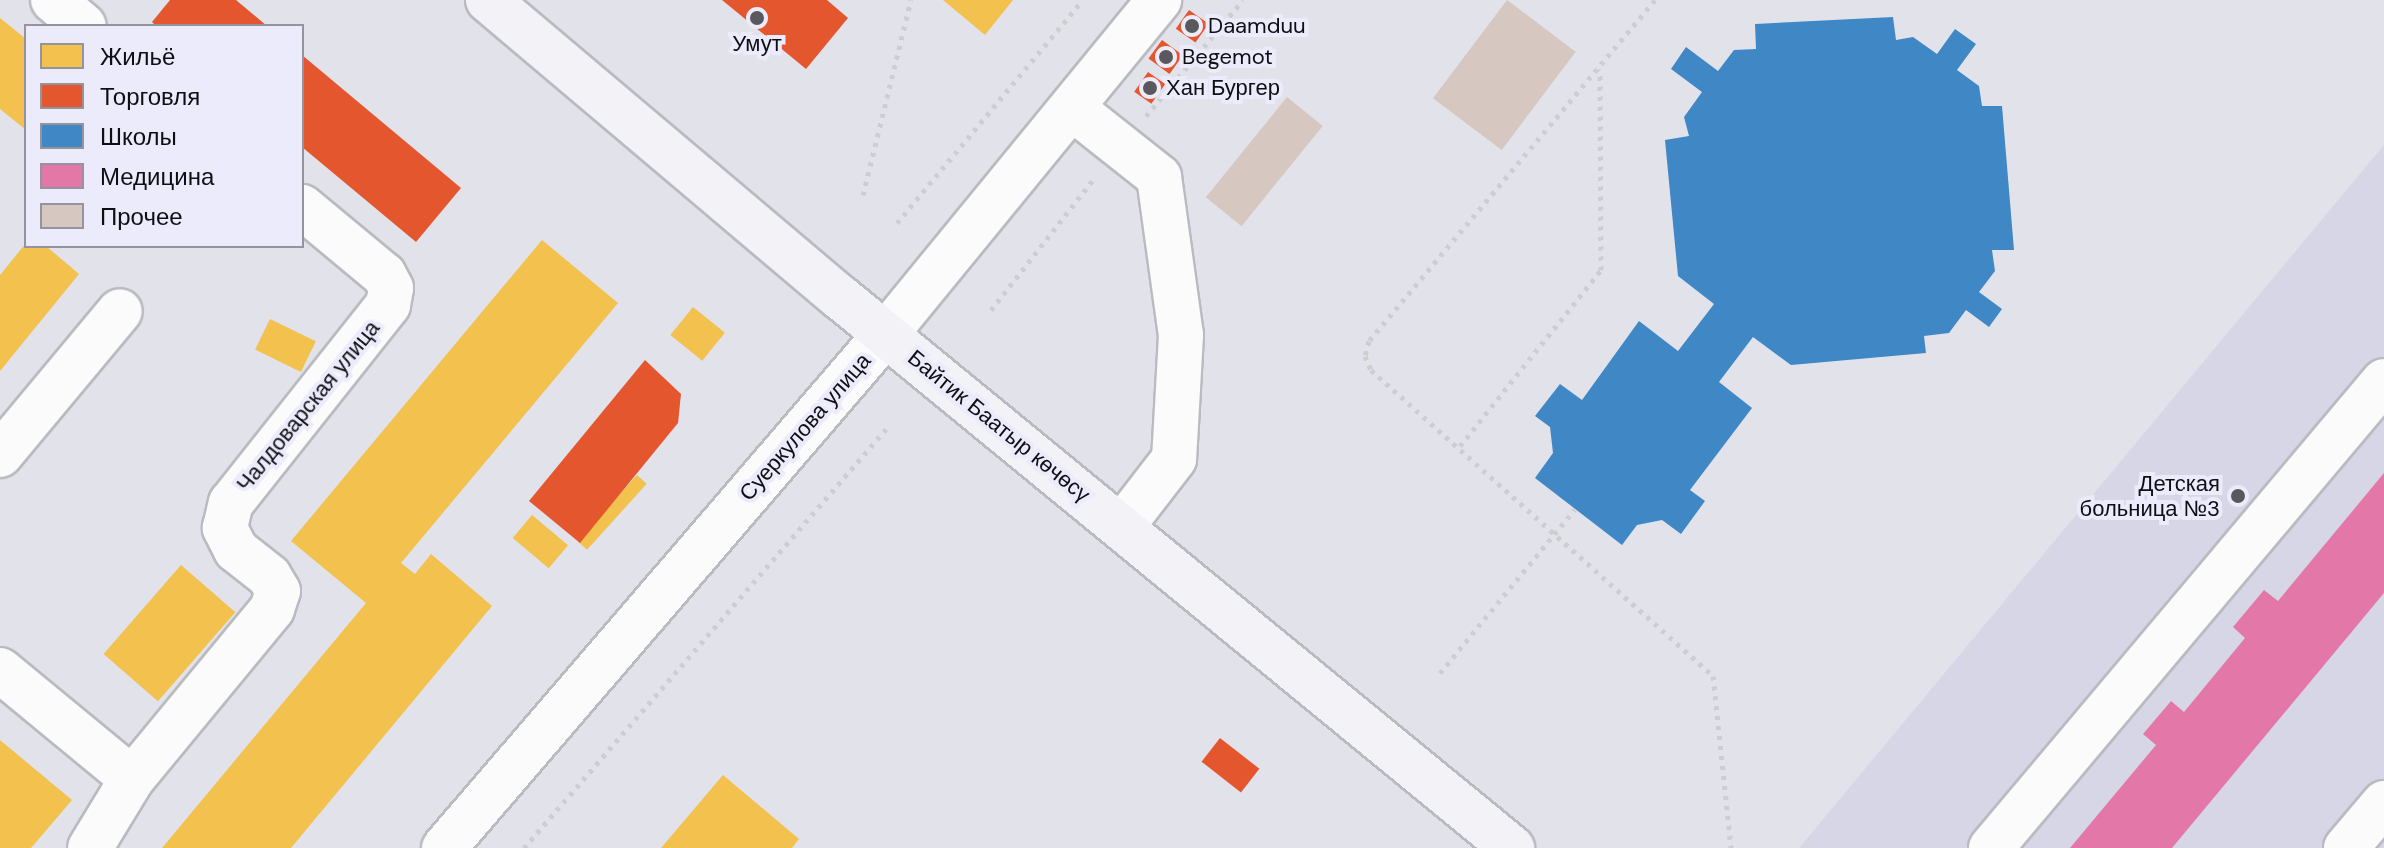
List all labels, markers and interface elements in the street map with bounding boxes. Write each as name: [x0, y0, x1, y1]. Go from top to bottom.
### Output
marker: Умут: [748, 9, 766, 27]
place label: Daamduu: [1208, 13, 1306, 39]
marker: Daamduu: [1183, 17, 1201, 35]
legend: [24, 24, 304, 248]
place label: Умут: [732, 31, 782, 57]
text: Жильё: [100, 41, 175, 72]
place label: Begemot: [1182, 44, 1273, 70]
marker: Begemot: [1157, 48, 1175, 66]
place label: Хан Бургер: [1166, 75, 1280, 101]
marker: Хан Бургер: [1141, 79, 1159, 97]
text: Торговля: [100, 81, 200, 112]
text: Школы: [100, 121, 177, 152]
text: Медицина: [100, 161, 214, 192]
text: Прочее: [100, 201, 183, 232]
street label: Чалдоварская улица: [231, 315, 385, 497]
street label: Байтик Баатыр көчөсү: [903, 344, 1095, 508]
street label: Суеркулова улица: [734, 348, 876, 506]
place label: Детская больница №3: [2080, 470, 2220, 522]
marker: Детская больница №3: [2227, 485, 2249, 507]

